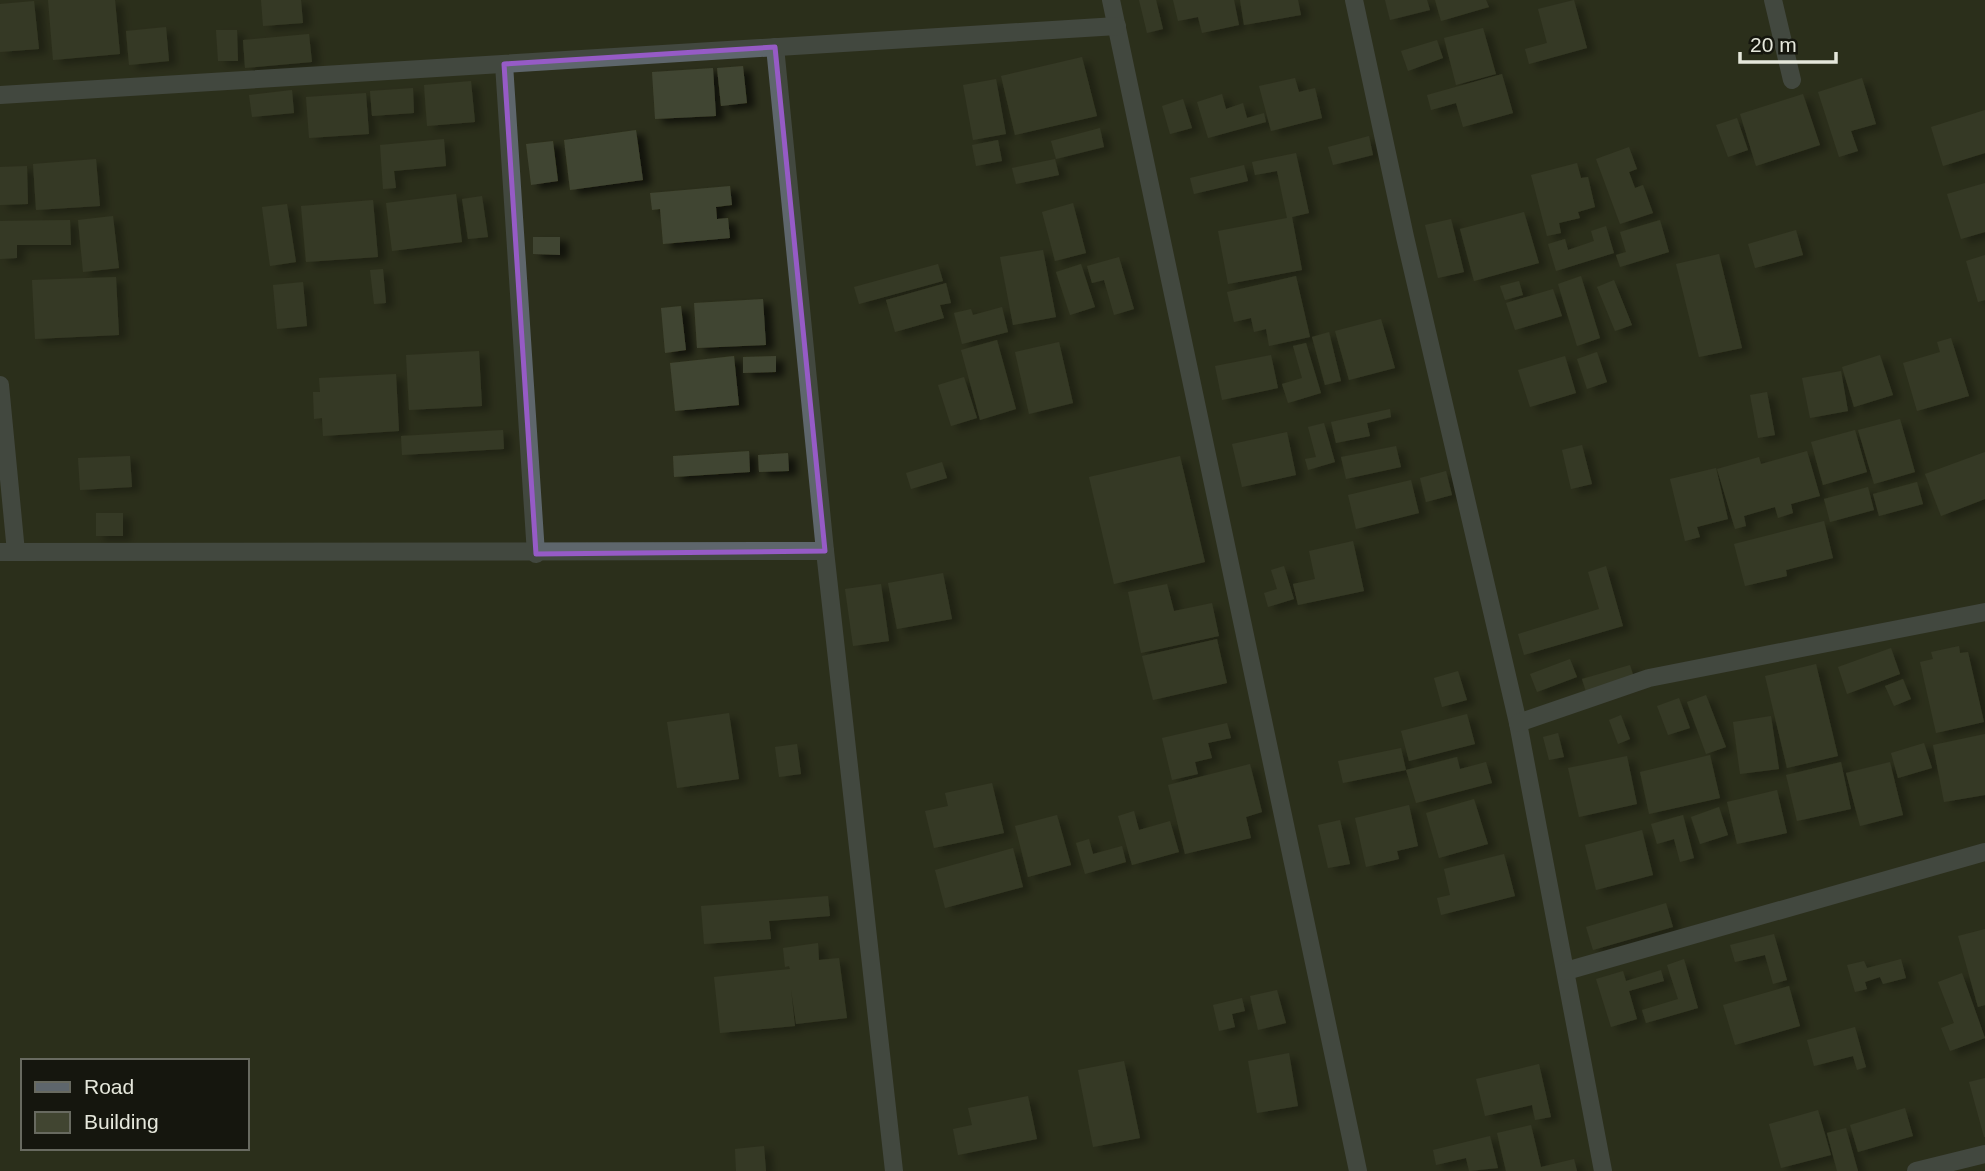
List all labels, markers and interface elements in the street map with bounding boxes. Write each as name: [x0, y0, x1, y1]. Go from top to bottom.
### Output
scale bar: [1740, 21, 1836, 65]
text: 20 m: [1750, 33, 1797, 56]
legend: [21, 1059, 248, 1150]
text: Road: [84, 1075, 134, 1098]
text: Building: [84, 1110, 159, 1133]

